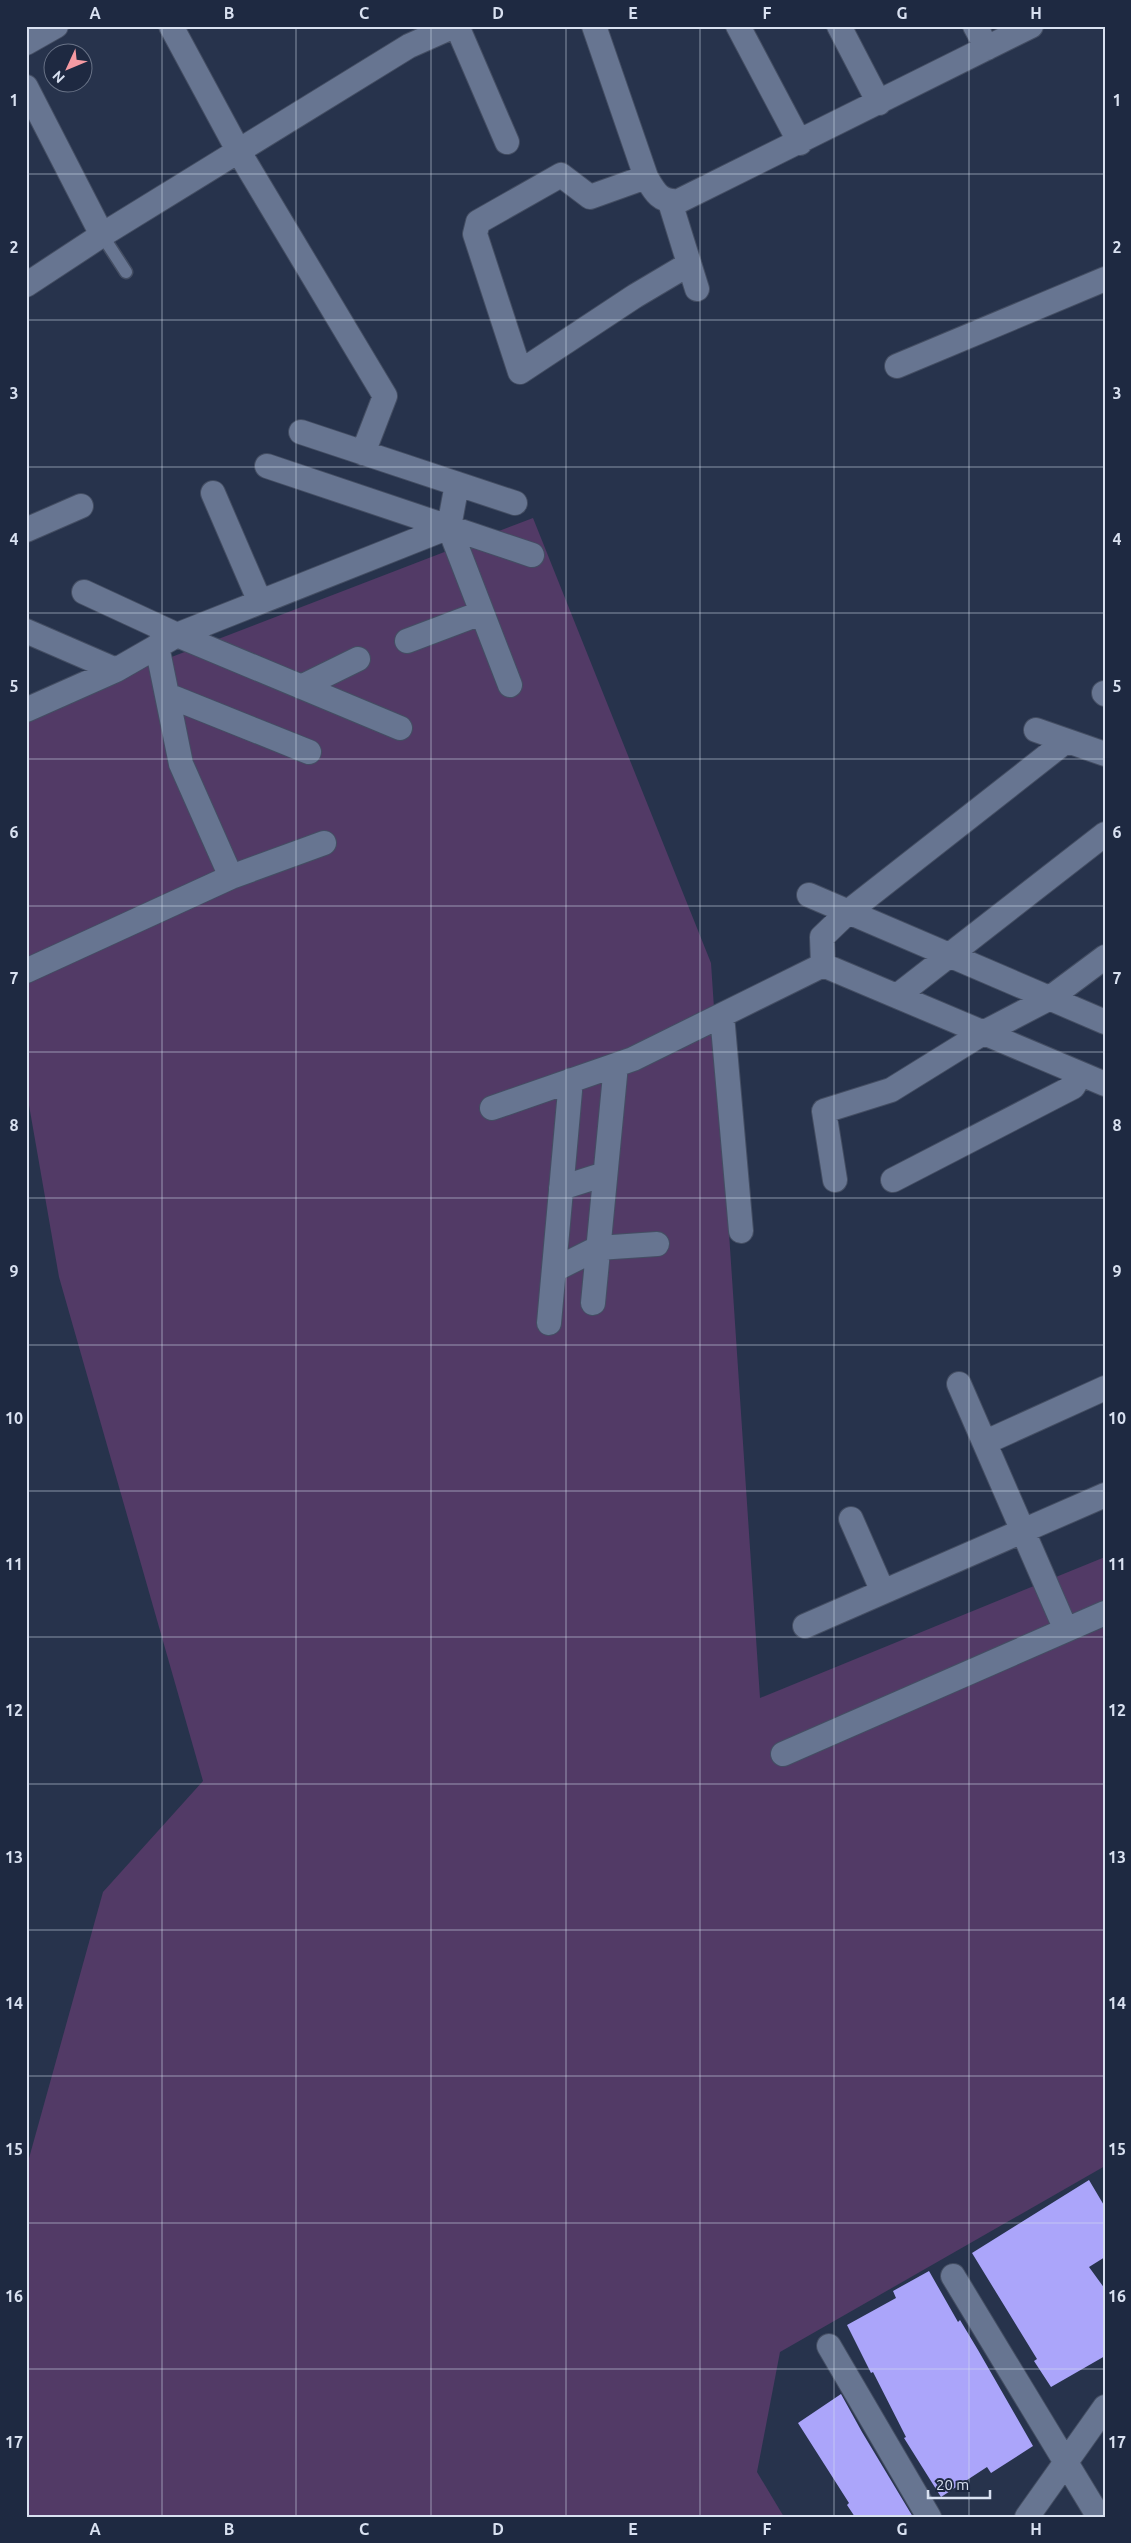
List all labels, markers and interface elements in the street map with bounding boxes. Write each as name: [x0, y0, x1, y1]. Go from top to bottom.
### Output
text: A: [89, 4, 101, 22]
text: B: [224, 4, 234, 22]
text: C: [359, 4, 369, 22]
text: D: [492, 4, 504, 22]
text: E: [628, 4, 638, 22]
text: F: [763, 4, 772, 22]
text: G: [896, 4, 908, 22]
text: H: [1030, 4, 1042, 22]
north arrow: [42, 42, 92, 92]
text: N: [49, 68, 68, 86]
text: 1: [9, 91, 19, 109]
text: 1: [1112, 91, 1122, 109]
text: 2: [9, 238, 19, 256]
text: 2: [1112, 238, 1122, 256]
text: 3: [9, 384, 19, 402]
text: 3: [1112, 384, 1122, 402]
text: 4: [9, 530, 19, 548]
text: 4: [1112, 530, 1122, 548]
text: 5: [9, 677, 19, 695]
text: 5: [1112, 677, 1122, 695]
text: 6: [9, 823, 19, 841]
text: 6: [1112, 823, 1122, 841]
text: 7: [9, 969, 19, 987]
text: 7: [1112, 969, 1122, 987]
text: 8: [9, 1116, 19, 1134]
text: 8: [1112, 1116, 1122, 1134]
text: 9: [9, 1262, 19, 1280]
text: 9: [1112, 1262, 1122, 1280]
text: 10: [5, 1409, 23, 1427]
text: 10: [1108, 1409, 1126, 1427]
text: 11: [5, 1555, 23, 1573]
text: 11: [1108, 1555, 1126, 1573]
text: 12: [5, 1701, 23, 1719]
text: 12: [1108, 1701, 1126, 1719]
text: 13: [5, 1848, 23, 1866]
text: 13: [1108, 1848, 1126, 1866]
text: 14: [5, 1994, 23, 2012]
text: 14: [1108, 1994, 1126, 2012]
text: 15: [5, 2140, 23, 2158]
text: 15: [1108, 2140, 1126, 2158]
text: 16: [5, 2287, 23, 2305]
text: 16: [1108, 2287, 1126, 2305]
text: 17: [5, 2433, 23, 2451]
text: 17: [1108, 2433, 1126, 2451]
scale bar: [928, 2468, 991, 2500]
text: 20 m: [936, 2476, 969, 2493]
text: A: [89, 2520, 101, 2538]
text: B: [224, 2520, 234, 2538]
text: C: [359, 2520, 369, 2538]
text: D: [492, 2520, 504, 2538]
text: E: [628, 2520, 638, 2538]
text: F: [763, 2520, 772, 2538]
text: G: [896, 2520, 908, 2538]
text: H: [1030, 2520, 1042, 2538]

